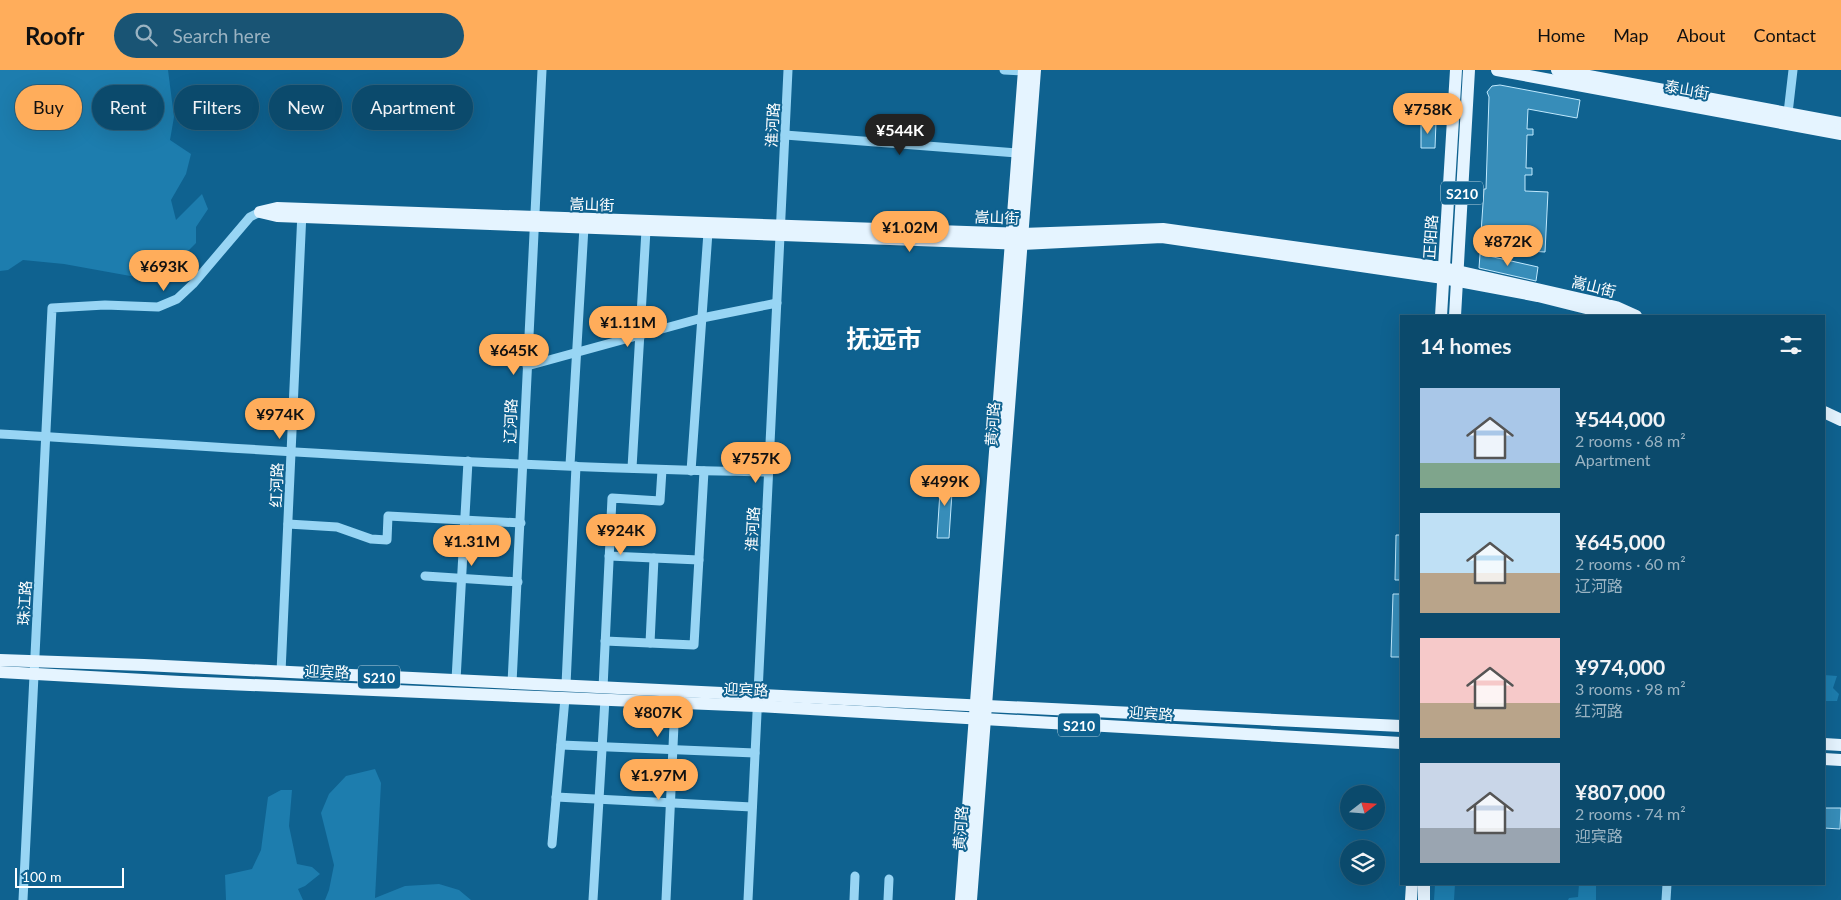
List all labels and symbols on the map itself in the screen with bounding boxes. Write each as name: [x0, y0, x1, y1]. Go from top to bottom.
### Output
street label: 泰山街: [1663, 76, 1711, 102]
pin: ¥758K: [1393, 92, 1463, 135]
street label: 淮河路: [762, 102, 782, 148]
pin: ¥544K: [865, 114, 935, 156]
road number: S210: [1441, 182, 1483, 204]
street label: 嵩山街: [569, 194, 615, 214]
street label: 嵩山街: [974, 207, 1020, 227]
pin: ¥1.02M: [869, 210, 951, 253]
street label: 正阳路: [1419, 214, 1441, 260]
pin: ¥872K: [1473, 224, 1543, 267]
pin: ¥693K: [129, 250, 199, 292]
street label: 嵩山街: [1570, 272, 1618, 300]
pin: ¥1.11M: [587, 306, 669, 348]
district label: 抚远市: [846, 323, 922, 353]
pin: ¥645K: [479, 334, 549, 376]
pin: ¥974K: [245, 398, 315, 440]
street label: 辽河路: [500, 398, 520, 444]
street label: 黄河路: [981, 401, 1003, 447]
pin: ¥757K: [721, 442, 791, 484]
street label: 红河路: [266, 462, 286, 508]
pin: ¥499K: [910, 464, 980, 507]
street label: 淮河路: [742, 506, 762, 552]
pin: ¥924K: [586, 514, 656, 556]
pin: ¥1.31M: [431, 524, 513, 567]
street label: 珠江路: [14, 580, 34, 626]
street label: 迎宾路: [304, 661, 350, 681]
road number: S210: [358, 666, 400, 688]
street label: 迎宾路: [723, 679, 769, 699]
pin: ¥807K: [623, 696, 693, 738]
street label: 迎宾路: [1128, 702, 1174, 724]
road number: S210: [1058, 714, 1100, 736]
pin: ¥1.97M: [618, 758, 700, 801]
north arrow: [1340, 785, 1385, 830]
street label: 黄河路: [949, 805, 971, 851]
scale bar: [15, 865, 124, 888]

